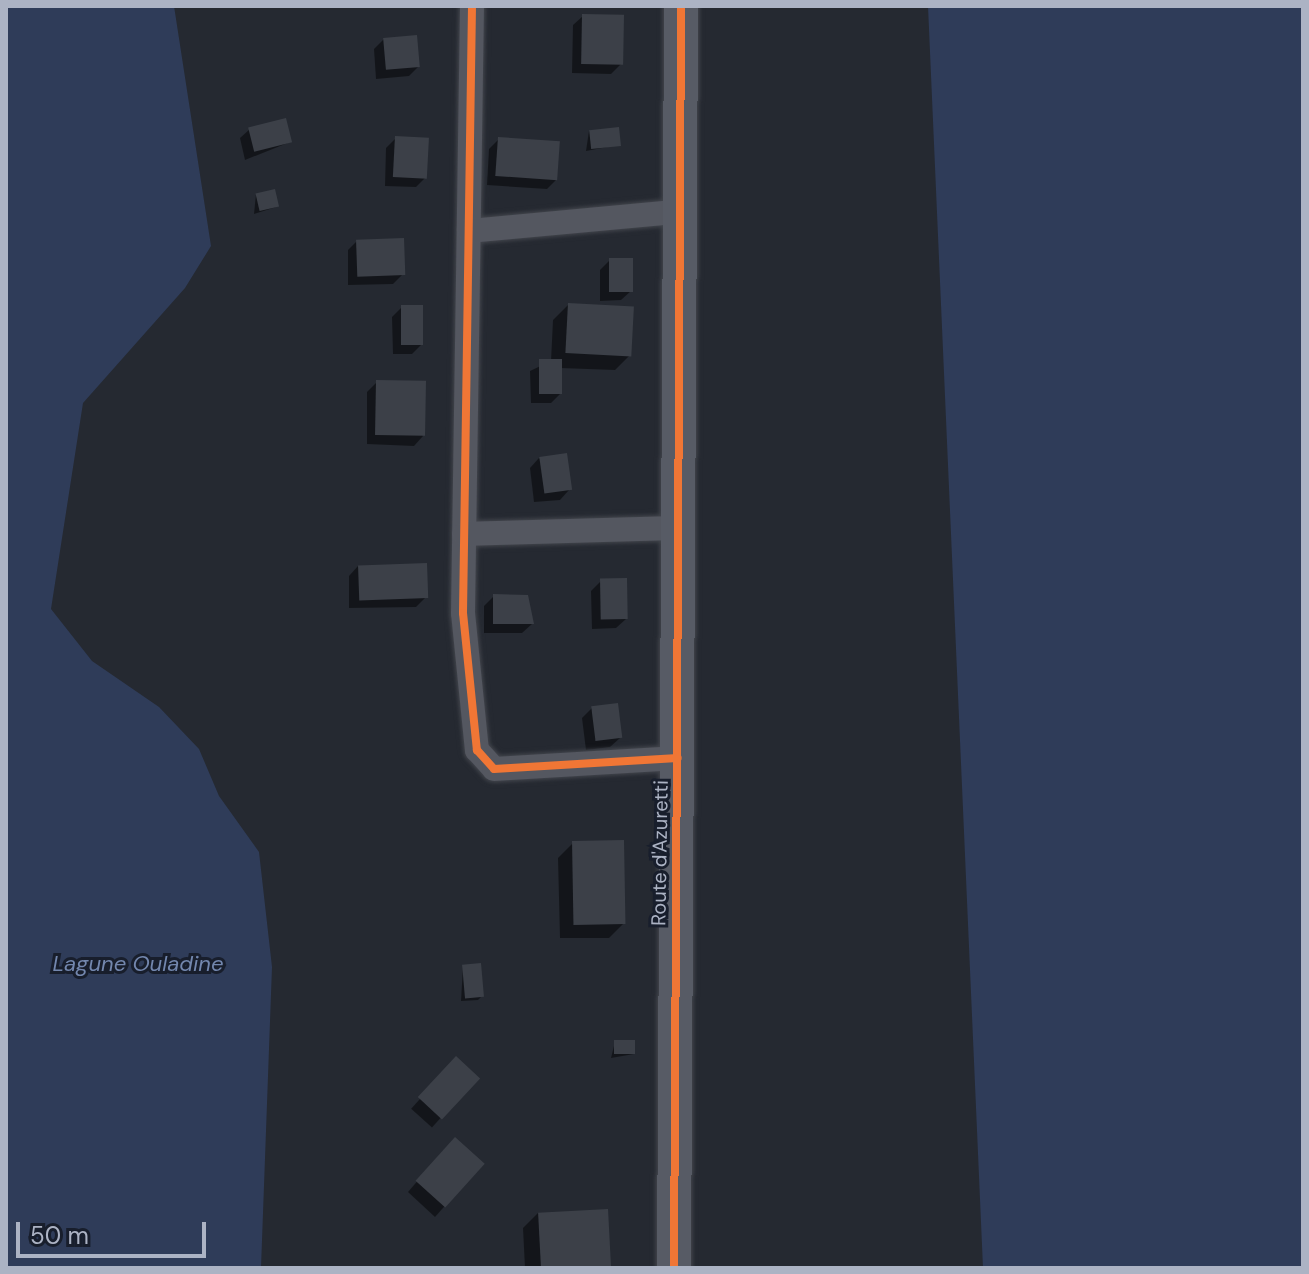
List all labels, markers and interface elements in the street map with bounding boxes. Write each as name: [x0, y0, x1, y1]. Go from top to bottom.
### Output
street label: Route d'Azuretti: [647, 780, 673, 926]
water label: Lagune Ouladine: [52, 951, 224, 977]
scale bar: [20, 1206, 210, 1256]
text: 50 m: [30, 1220, 89, 1251]

